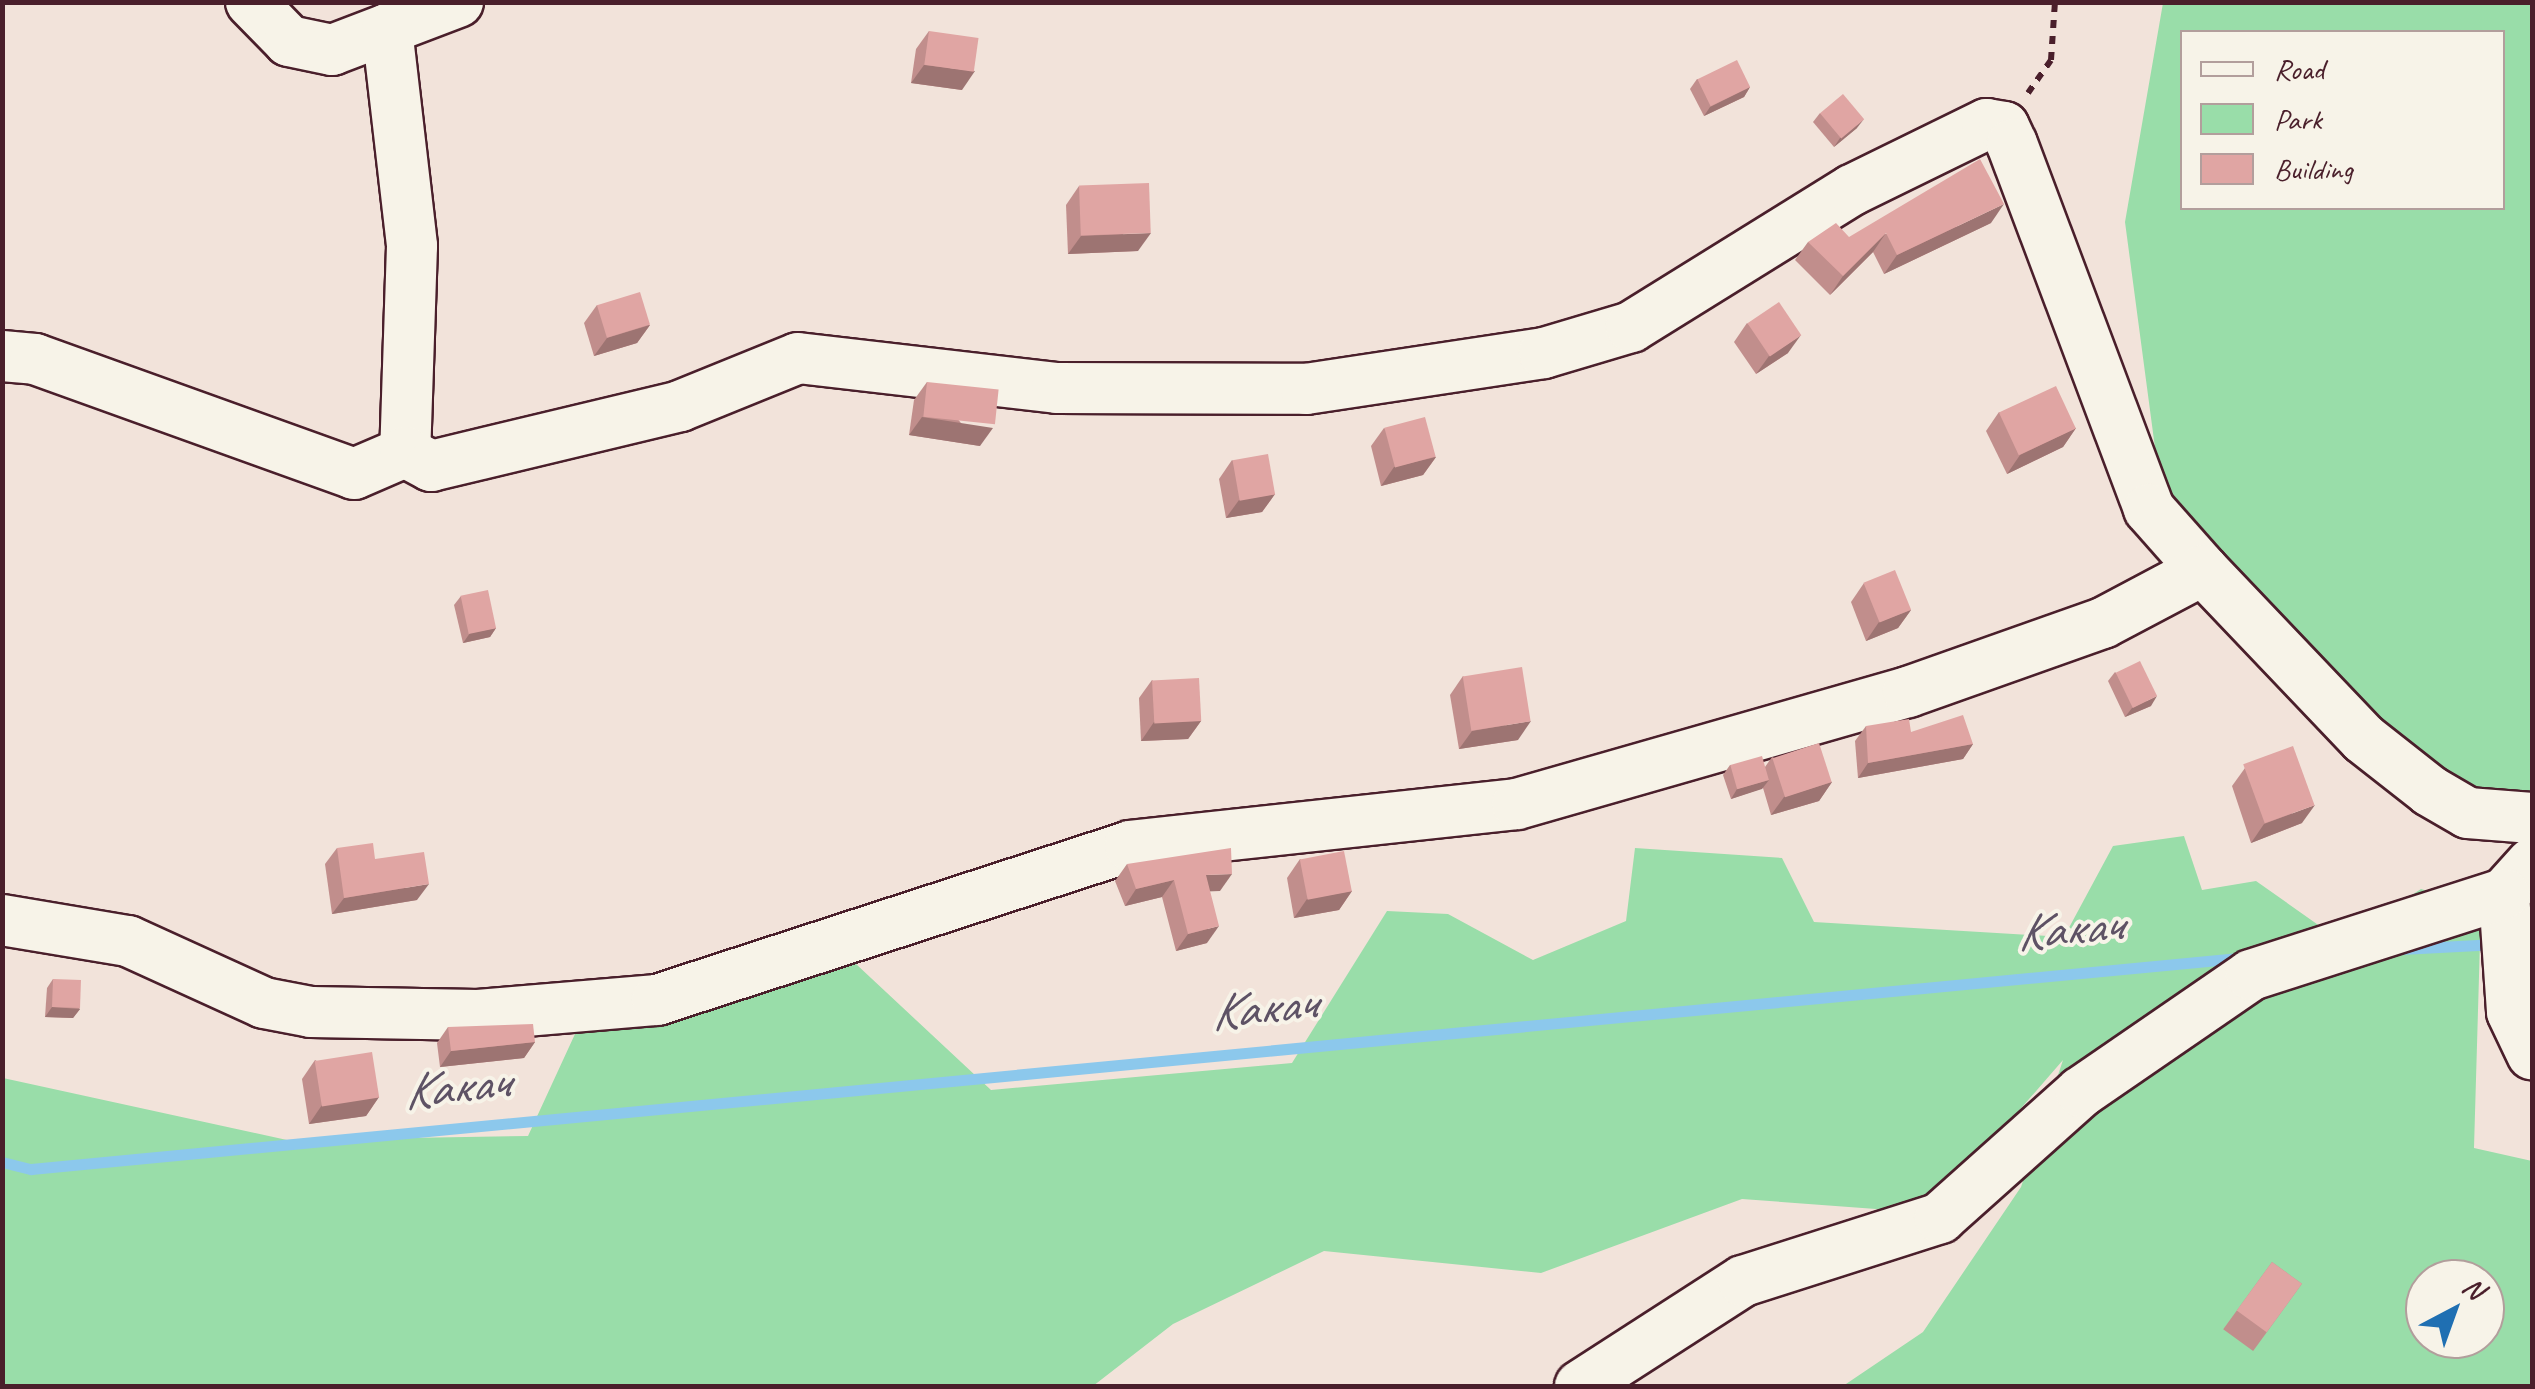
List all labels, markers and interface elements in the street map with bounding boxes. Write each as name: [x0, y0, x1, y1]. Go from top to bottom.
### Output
legend: [2180, 30, 2505, 210]
text: Road: [2274, 50, 2324, 88]
text: Park: [2274, 100, 2322, 138]
text: Building: [2274, 150, 2353, 188]
water label: Какач: [2014, 893, 2124, 965]
water label: Какач: [1207, 971, 1319, 1045]
water label: Какач: [400, 1050, 512, 1124]
north arrow: [2405, 1259, 2505, 1359]
text: N: [2456, 1269, 2492, 1306]

